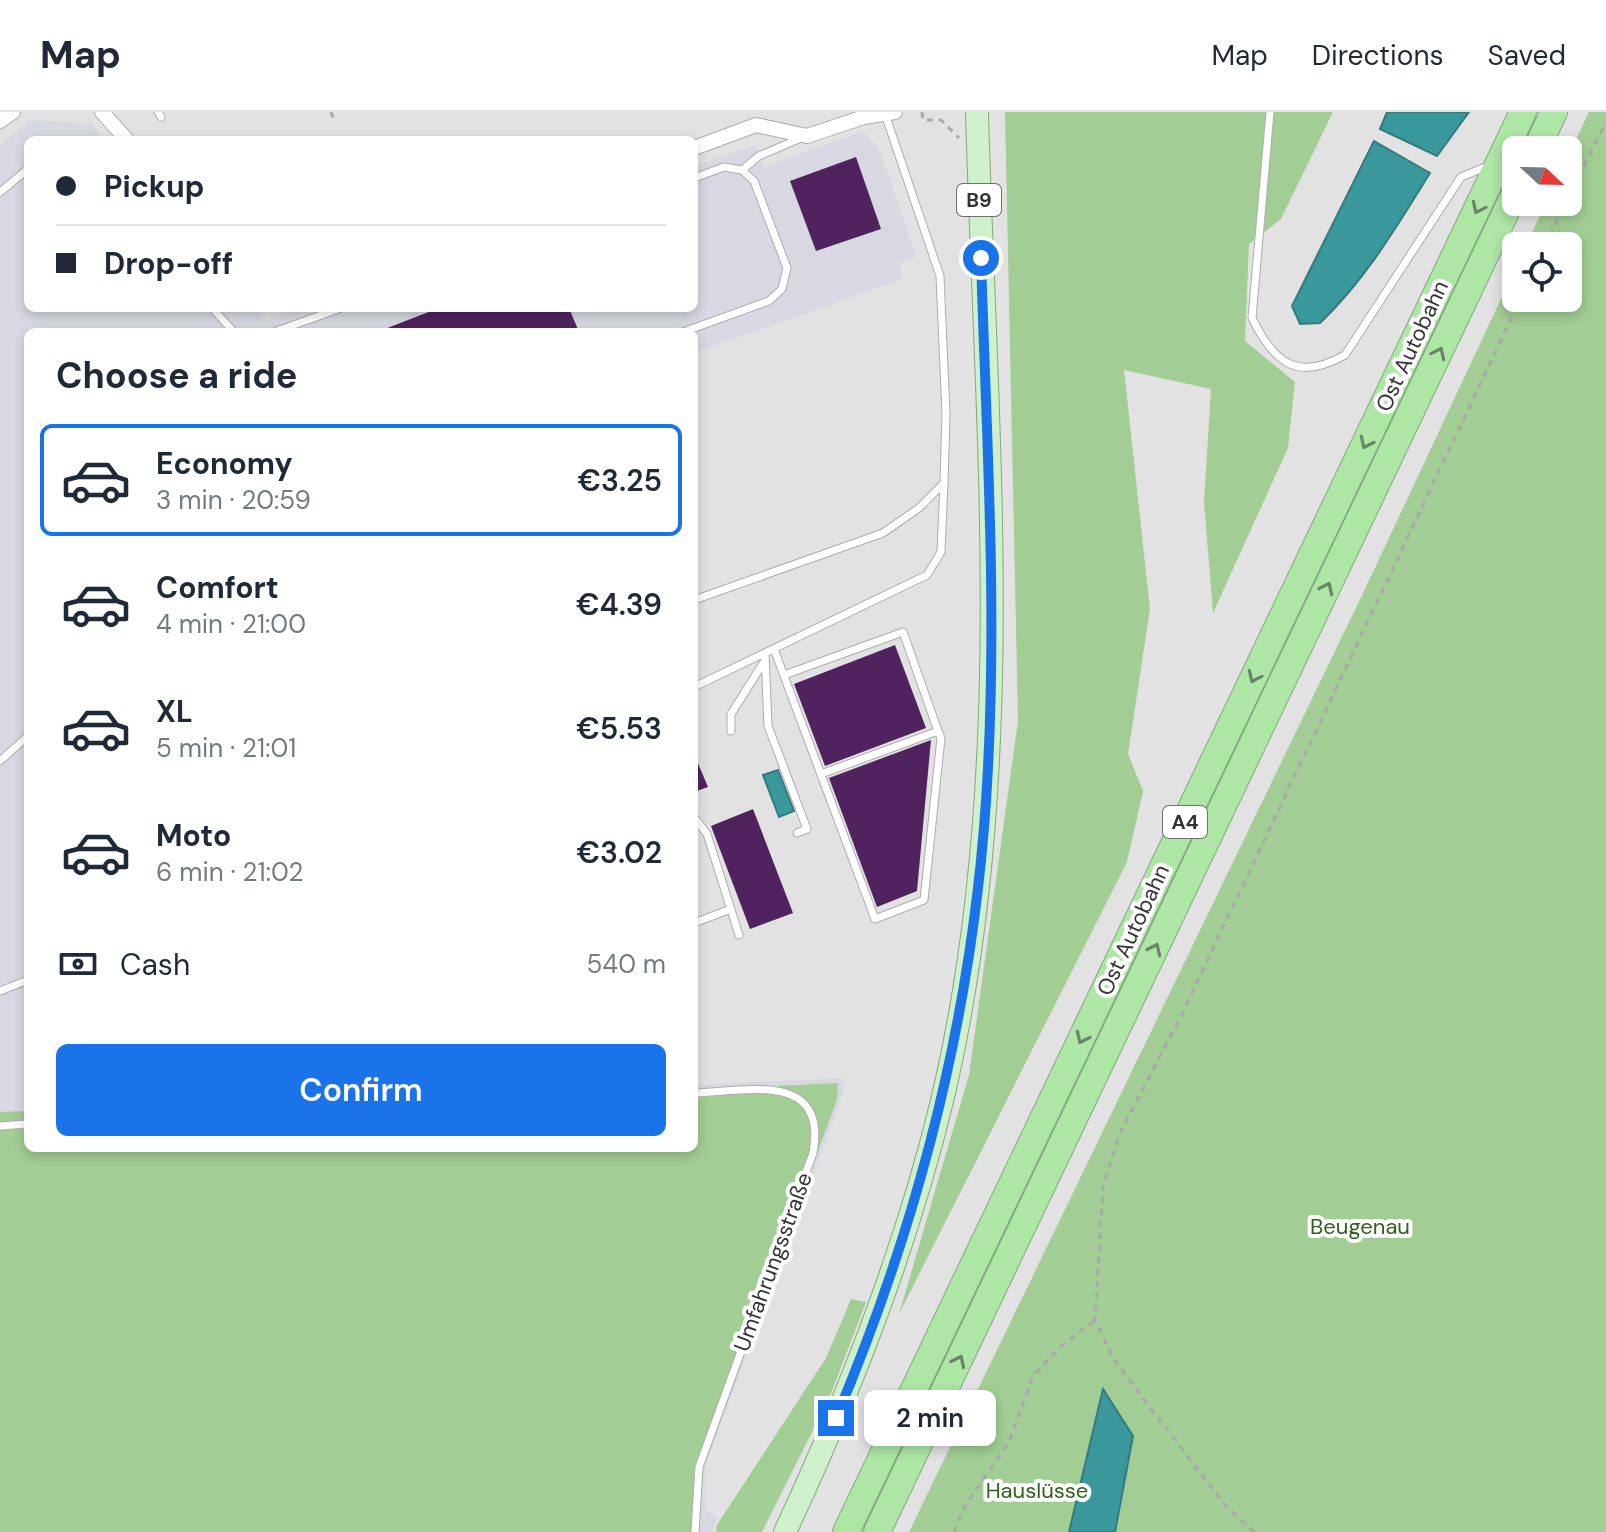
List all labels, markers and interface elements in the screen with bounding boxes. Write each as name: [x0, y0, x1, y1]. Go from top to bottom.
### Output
text: Map: [40, 30, 121, 80]
text: Map: [1211, 37, 1268, 74]
text: Directions: [1312, 37, 1444, 74]
text: Saved: [1488, 37, 1566, 74]
north arrow: [1502, 136, 1582, 216]
map controls: [1502, 136, 1582, 312]
text: Pickup: [104, 167, 204, 206]
road number: B9: [957, 184, 1001, 216]
one-way arrow: [1472, 200, 1488, 214]
button: locate: [1502, 232, 1582, 312]
route start: [963, 240, 999, 276]
text: Drop-off: [104, 244, 233, 283]
street label: Ost Autobahn: [1369, 276, 1455, 416]
one-way arrow: [1429, 347, 1445, 362]
text: Choose a ride: [56, 352, 297, 399]
one-way arrow: [1360, 434, 1376, 449]
icon: car: [60, 444, 132, 516]
text: Economy: [156, 444, 293, 483]
text: €3.25: [578, 461, 662, 500]
text: 3 min · 20:59: [156, 483, 311, 517]
icon: car: [60, 568, 132, 640]
text: Comfort: [156, 568, 279, 607]
one-way arrow: [1317, 582, 1333, 596]
text: €4.39: [576, 585, 662, 624]
text: 4 min · 21:00: [156, 607, 306, 641]
one-way arrow: [1248, 669, 1264, 684]
icon: car: [60, 692, 132, 764]
text: XL: [156, 692, 193, 731]
text: €5.53: [576, 709, 662, 748]
text: 5 min · 21:01: [156, 731, 296, 765]
road number: A4: [1163, 806, 1207, 838]
icon: car: [60, 816, 132, 888]
text: Moto: [156, 816, 231, 855]
text: €3.02: [577, 833, 662, 872]
text: 6 min · 21:02: [156, 855, 303, 889]
street label: Ost Autobahn: [1090, 860, 1176, 1000]
icon: cash: [56, 942, 100, 986]
one-way arrow: [1145, 943, 1161, 958]
text: Cash: [120, 945, 190, 984]
text: 540 m: [586, 947, 666, 981]
one-way arrow: [1076, 1030, 1092, 1045]
button: Confirm: [56, 1044, 666, 1136]
street label: Umfahrungsstraße: [727, 1169, 819, 1355]
park label: Beugenau: [1310, 1212, 1410, 1241]
one-way arrow: [949, 1354, 965, 1369]
callout: 2 min: [864, 1390, 996, 1446]
route end: [818, 1400, 854, 1436]
text: 2 min: [896, 1401, 964, 1435]
park label: Hauslüsse: [986, 1476, 1088, 1505]

